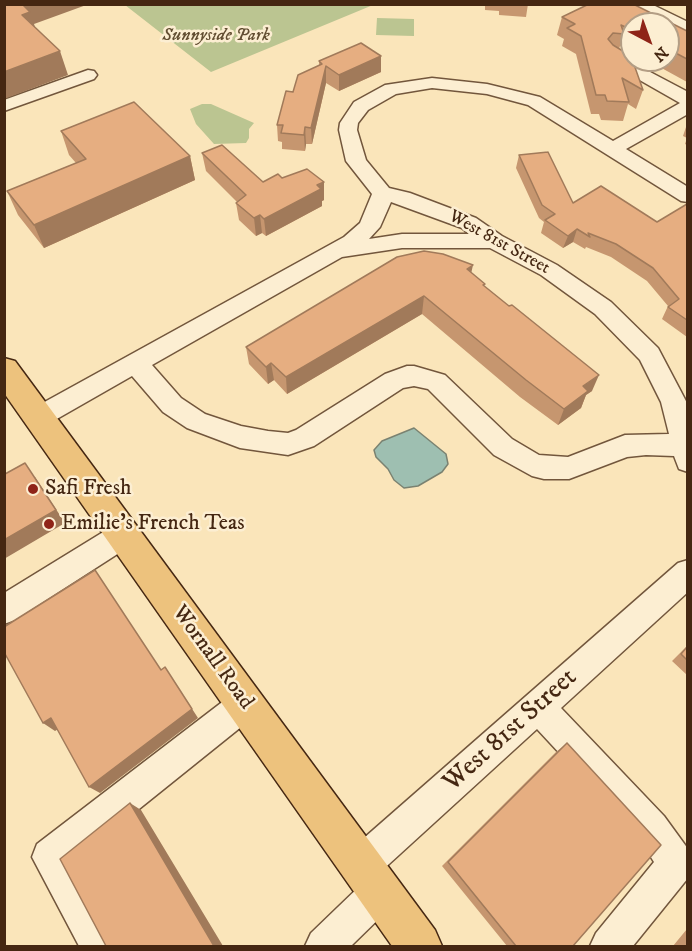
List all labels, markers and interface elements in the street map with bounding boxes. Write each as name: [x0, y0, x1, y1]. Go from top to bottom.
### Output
north arrow: [620, 12, 680, 72]
park label: Sunnyside Park: [162, 25, 270, 47]
text: N: [649, 42, 672, 66]
street label: West 81st Street: [445, 206, 553, 280]
place label: Safi Fresh: [45, 476, 132, 502]
marker: Safi Fresh: [26, 482, 40, 496]
place label: Emilie's French Teas: [61, 511, 245, 537]
marker: Emilie's French Teas: [42, 517, 56, 531]
street label: Wornall Road: [165, 601, 259, 715]
street label: West 81st Street: [437, 662, 585, 800]

